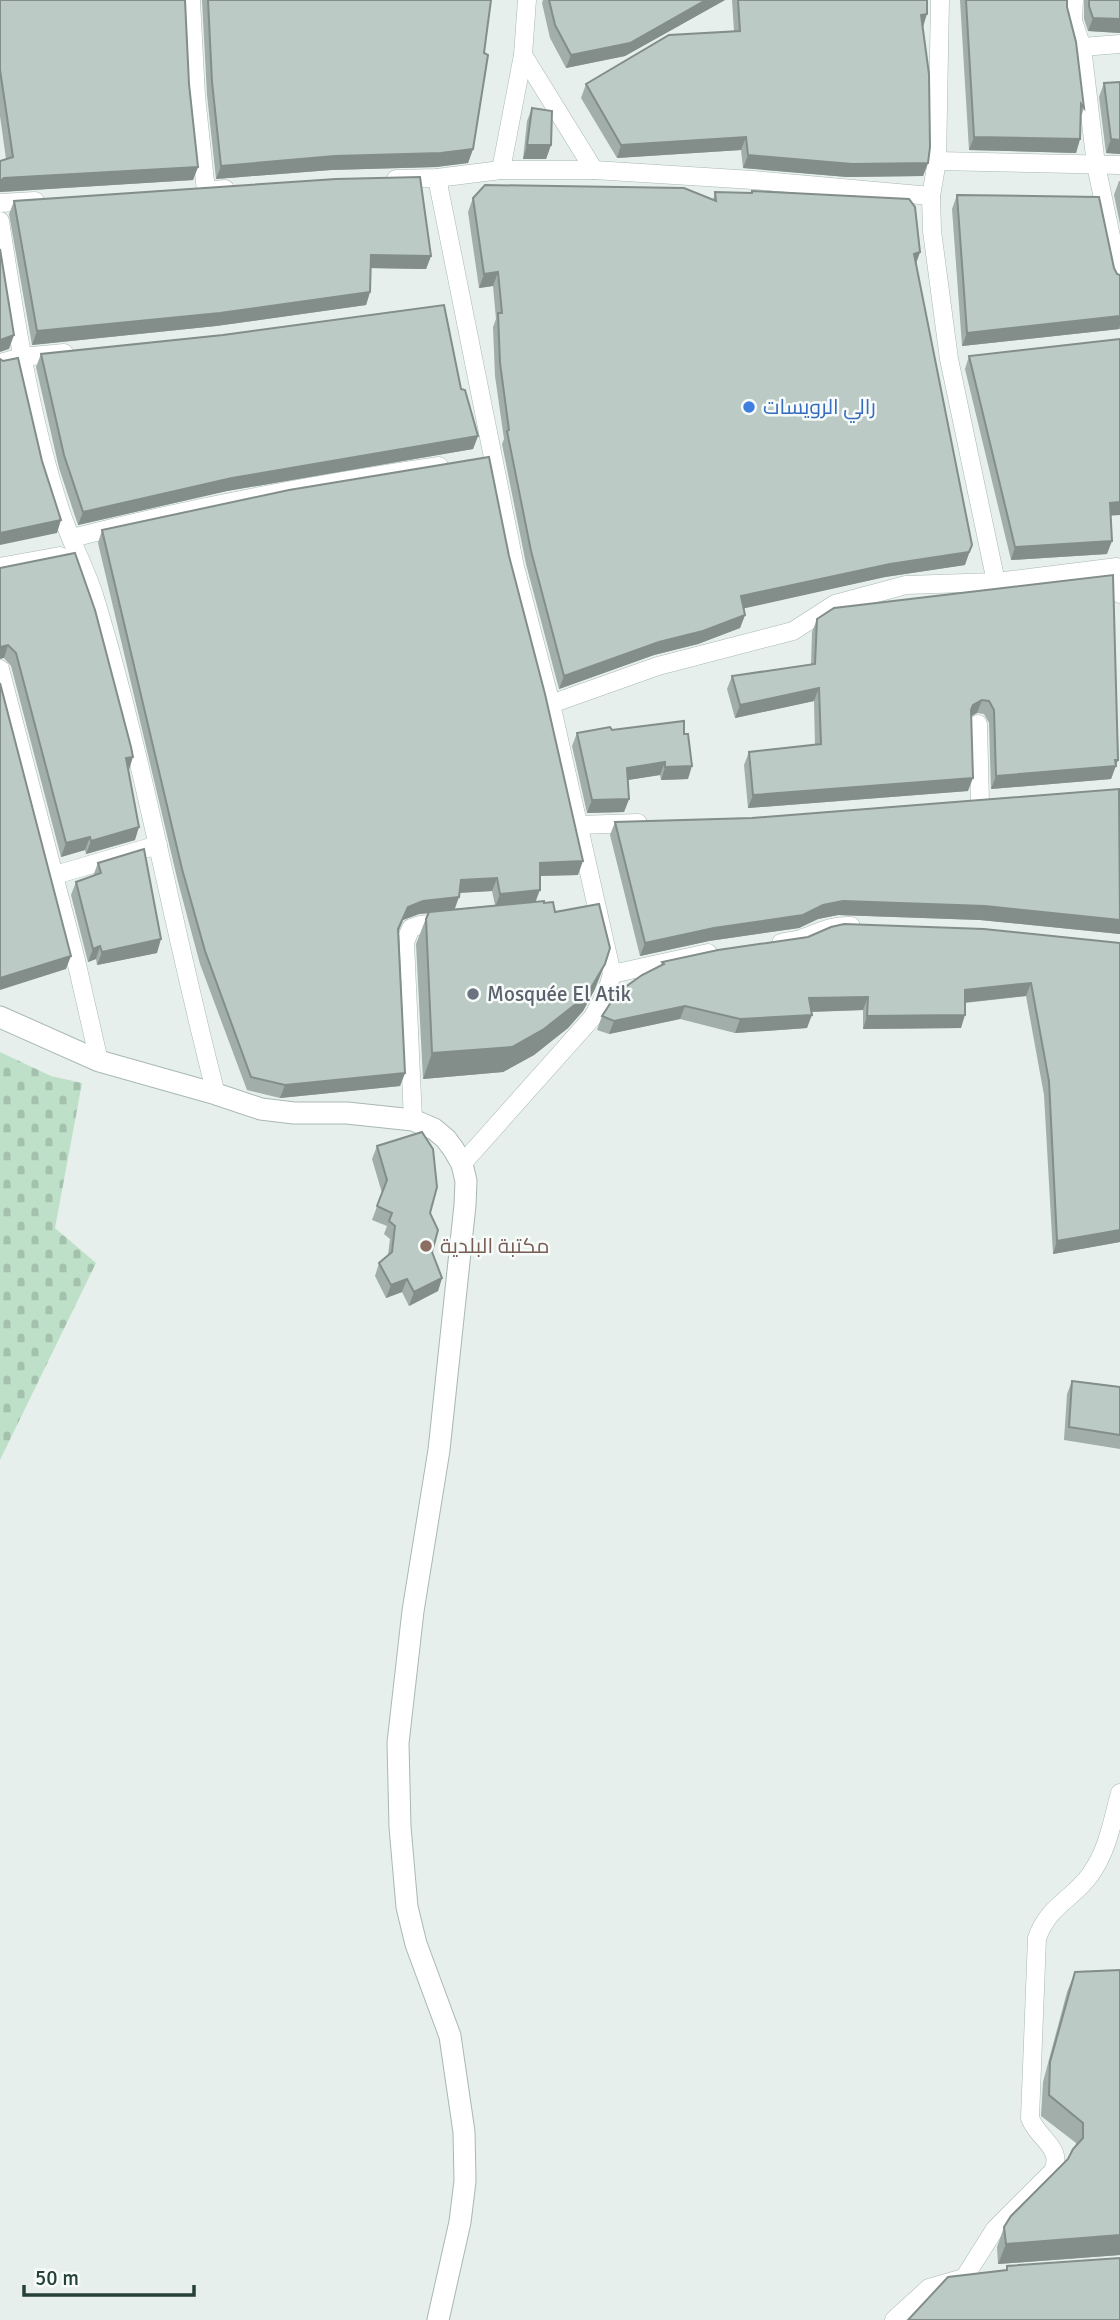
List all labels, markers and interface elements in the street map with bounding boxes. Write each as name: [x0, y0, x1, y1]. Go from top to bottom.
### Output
place label: رالي الرويسات: [763, 394, 876, 423]
marker: رالي الرويسات: [741, 399, 757, 415]
place label: Mosquée El Atik: [487, 981, 632, 1007]
marker: Mosquée El Atik: [465, 986, 481, 1002]
place label: مكتبة البلدية: [440, 1233, 549, 1259]
marker: مكتبة البلدية: [418, 1238, 434, 1254]
scale bar: [24, 2254, 194, 2298]
text: 50 m: [35, 2265, 79, 2291]

